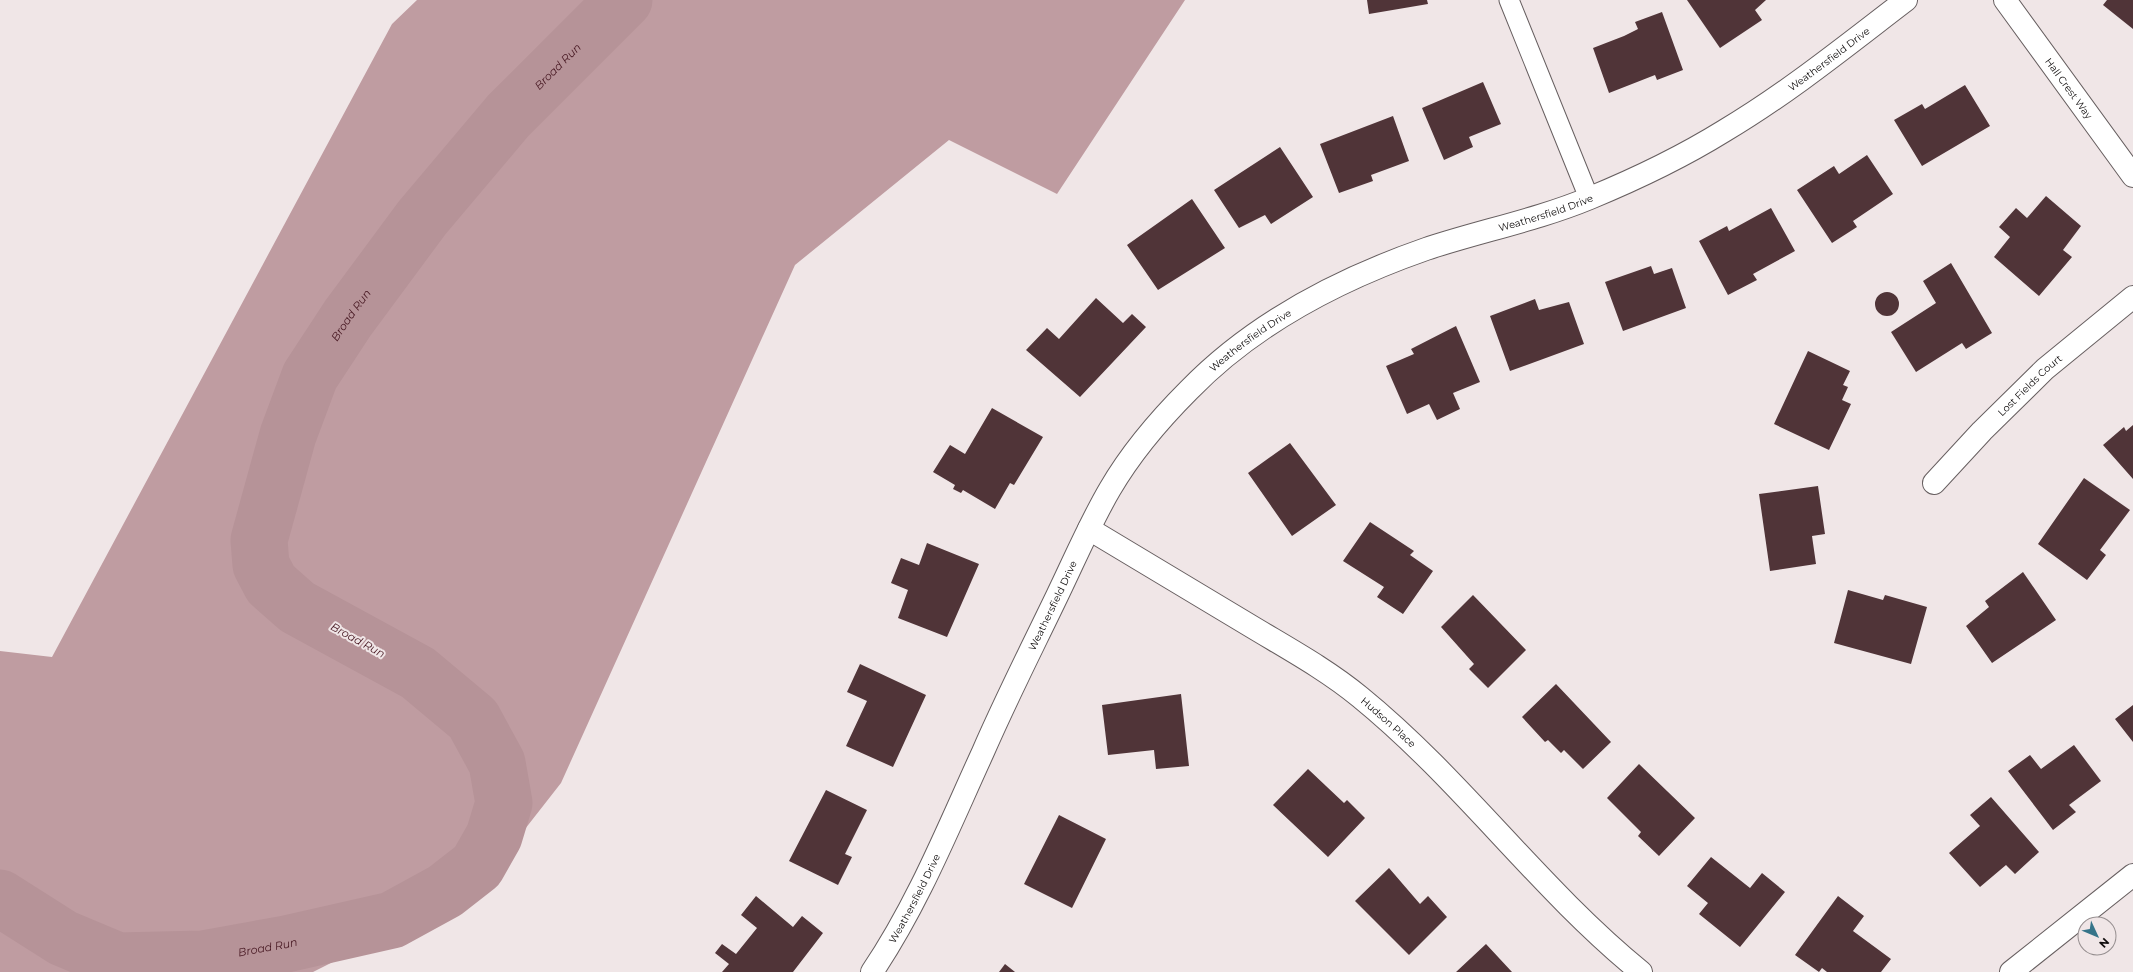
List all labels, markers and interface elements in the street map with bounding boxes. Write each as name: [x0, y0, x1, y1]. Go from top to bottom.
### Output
street label: Weathersfield Drive: [1785, 24, 1872, 94]
water label: Broad Run: [531, 40, 584, 93]
street label: Hall Crest Way: [2043, 55, 2096, 122]
street label: Weathersfield Drive: [1497, 191, 1595, 234]
water label: Broad Run: [328, 286, 374, 344]
street label: Weathersfield Drive: [1206, 306, 1293, 374]
street label: Lost Fields Court: [1995, 351, 2064, 419]
street label: Weathersfield Drive: [1025, 558, 1079, 653]
water label: Broad Run: [328, 619, 388, 661]
street label: Hudson Place: [1358, 694, 1419, 750]
street label: Weathersfield Drive: [886, 852, 943, 945]
north arrow: [2077, 916, 2117, 956]
water label: Broad Run: [237, 935, 299, 960]
text: N: [2096, 935, 2112, 951]

